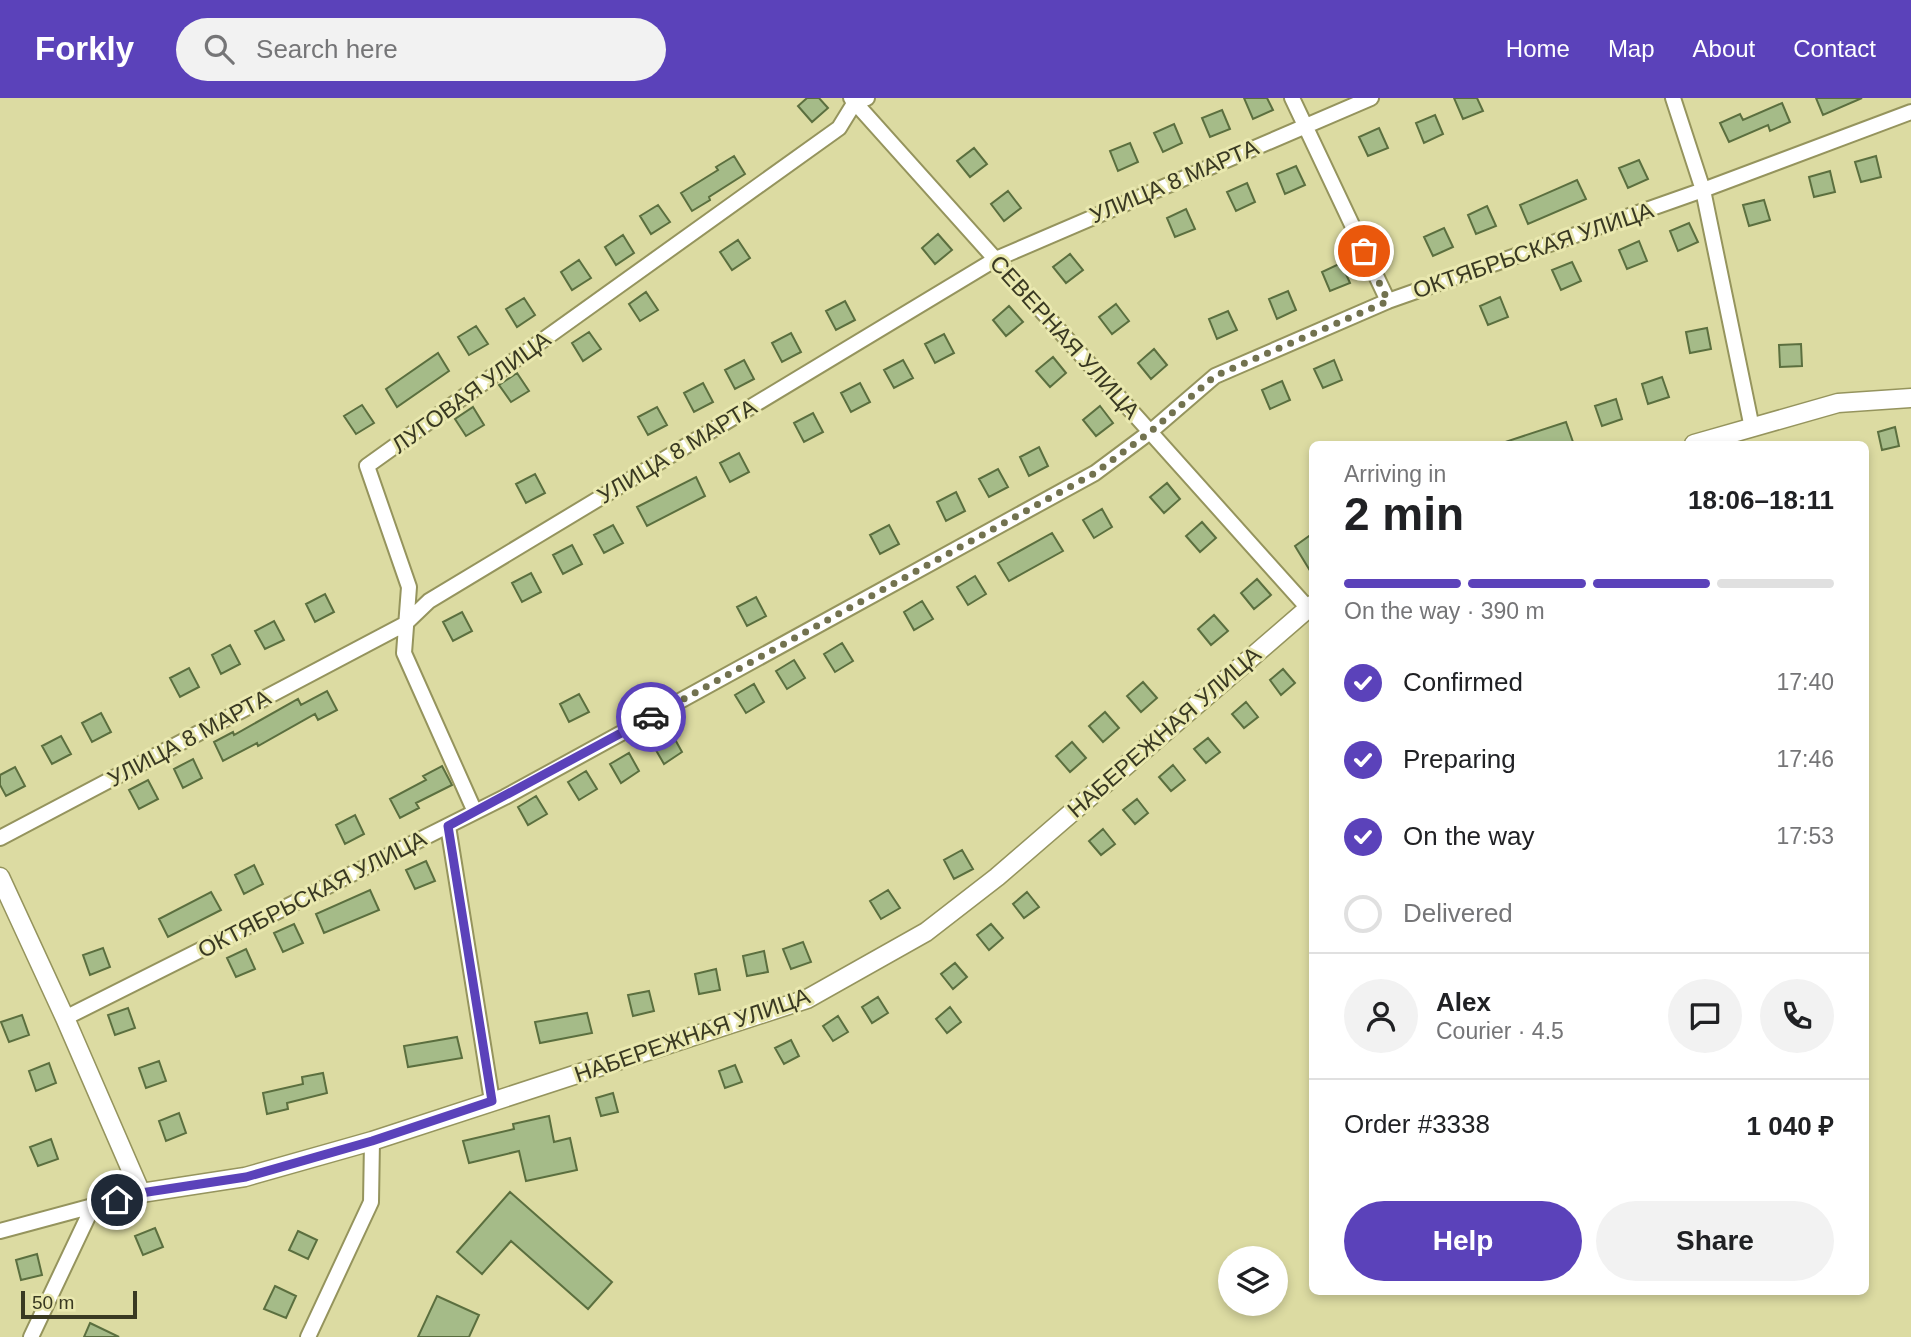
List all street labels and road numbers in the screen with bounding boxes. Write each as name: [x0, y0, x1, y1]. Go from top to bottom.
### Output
street label: УЛИЦА 8 МАРТА: [1086, 133, 1263, 228]
street label: ОКТЯБРЬСКАЯ УЛИЦА: [1409, 196, 1657, 303]
street label: СЕВЕРНАЯ УЛИЦА: [985, 250, 1146, 424]
street label: ЛУГОВАЯ УЛИЦА: [387, 325, 556, 458]
street label: УЛИЦА 8 МАРТА: [593, 393, 762, 509]
street label: НАБЕРЕЖНАЯ УЛИЦА: [1062, 641, 1266, 823]
street label: УЛИЦА 8 МАРТА: [103, 684, 276, 792]
street label: ОКТЯБРЬСКАЯ УЛИЦА: [194, 825, 431, 963]
street label: НАБЕРЕЖНАЯ УЛИЦА: [571, 982, 814, 1088]

